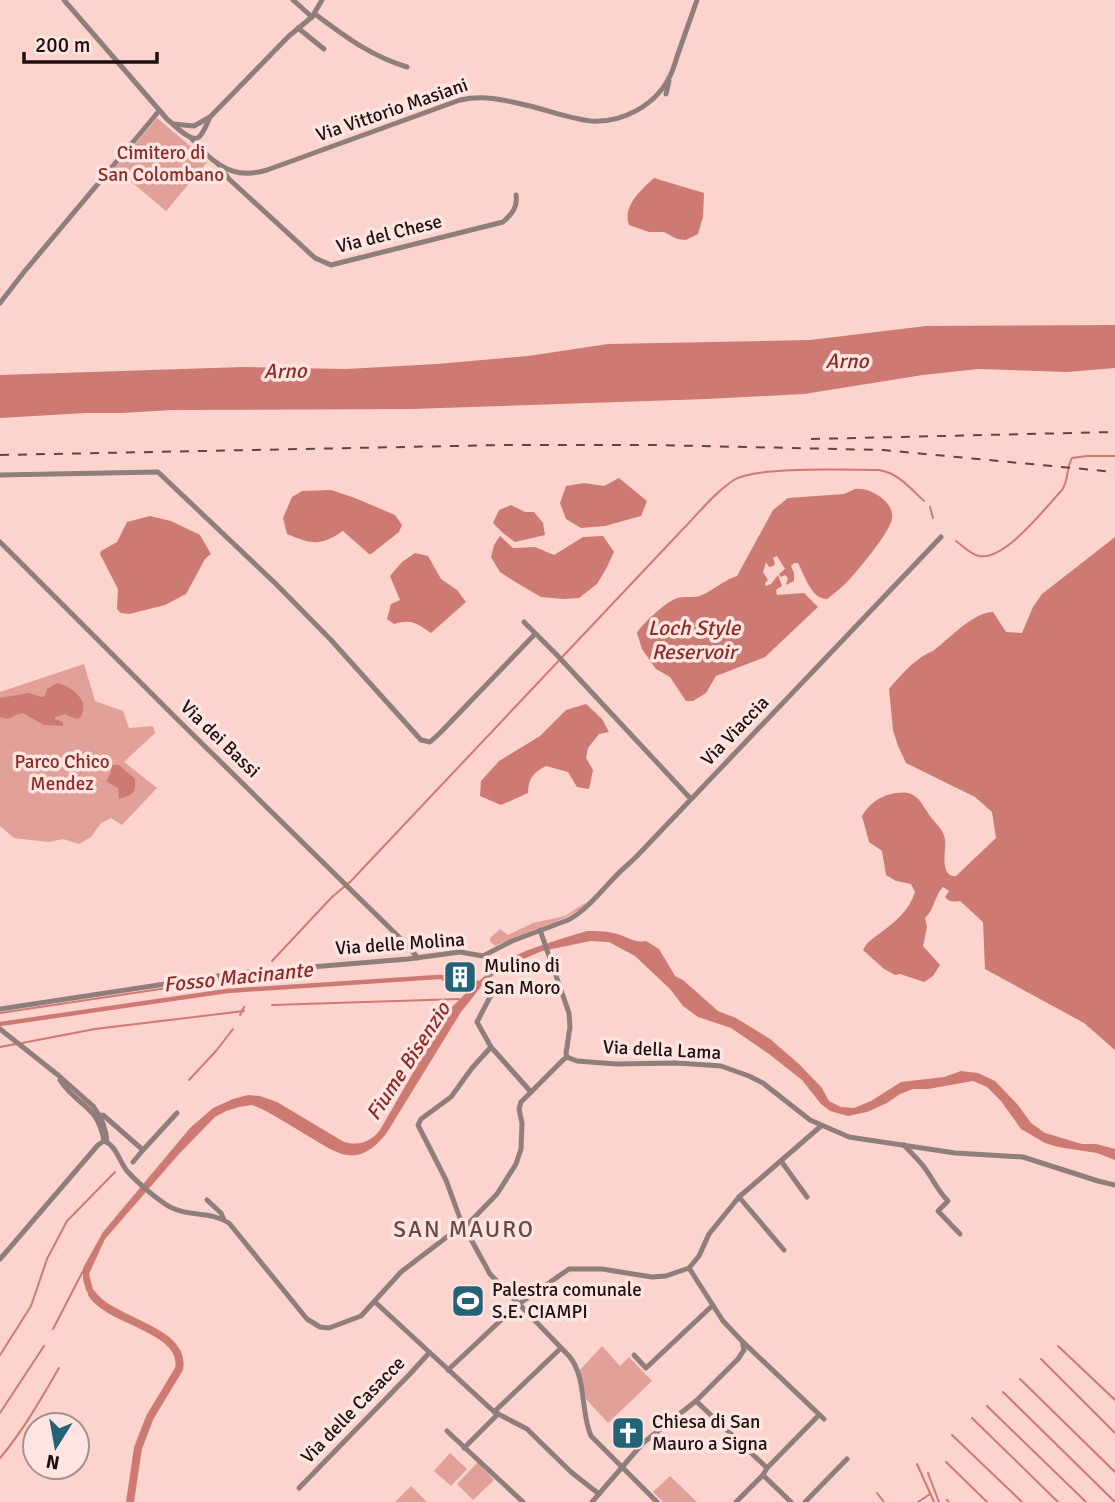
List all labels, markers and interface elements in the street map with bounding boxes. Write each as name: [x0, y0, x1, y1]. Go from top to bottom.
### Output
scale bar: [24, 21, 158, 65]
text: 200 m: [35, 32, 90, 58]
street label: Via Vittorio Masiani: [313, 73, 471, 147]
park label: Cimitero di San Colombano: [98, 141, 224, 187]
street label: Via del Chese: [334, 209, 444, 259]
water label: Arno: [826, 348, 870, 374]
water label: Arno: [263, 358, 308, 384]
water label: Loch Style Reservoir: [648, 615, 742, 665]
street label: Via Viaccia: [696, 691, 774, 771]
street label: Via dei Bassi: [175, 695, 265, 783]
park label: Parco Chico Mendez: [14, 750, 110, 796]
street label: Via delle Molina: [334, 928, 466, 960]
place label: Mulino di San Moro: [484, 954, 561, 1000]
water label: Fosso Macinante: [162, 956, 315, 998]
building icon: Mulino di San Moro: [441, 958, 479, 996]
water label: Fiume Bisenzio: [360, 996, 456, 1125]
street label: Via della Lama: [602, 1035, 722, 1065]
district label: SAN MAURO: [393, 1215, 535, 1244]
place label: Palestra comunale S.E. CIAMPI: [492, 1278, 642, 1324]
sports icon: Palestra comunale S.E. CIAMPI: [449, 1282, 487, 1320]
street label: Via delle Casacce: [296, 1351, 410, 1469]
place label: Chiesa di San Mauro a Signa: [652, 1410, 768, 1456]
north arrow: [21, 1411, 91, 1481]
church icon: Chiesa di San Mauro a Signa: [609, 1414, 647, 1452]
text: N: [44, 1449, 62, 1475]

